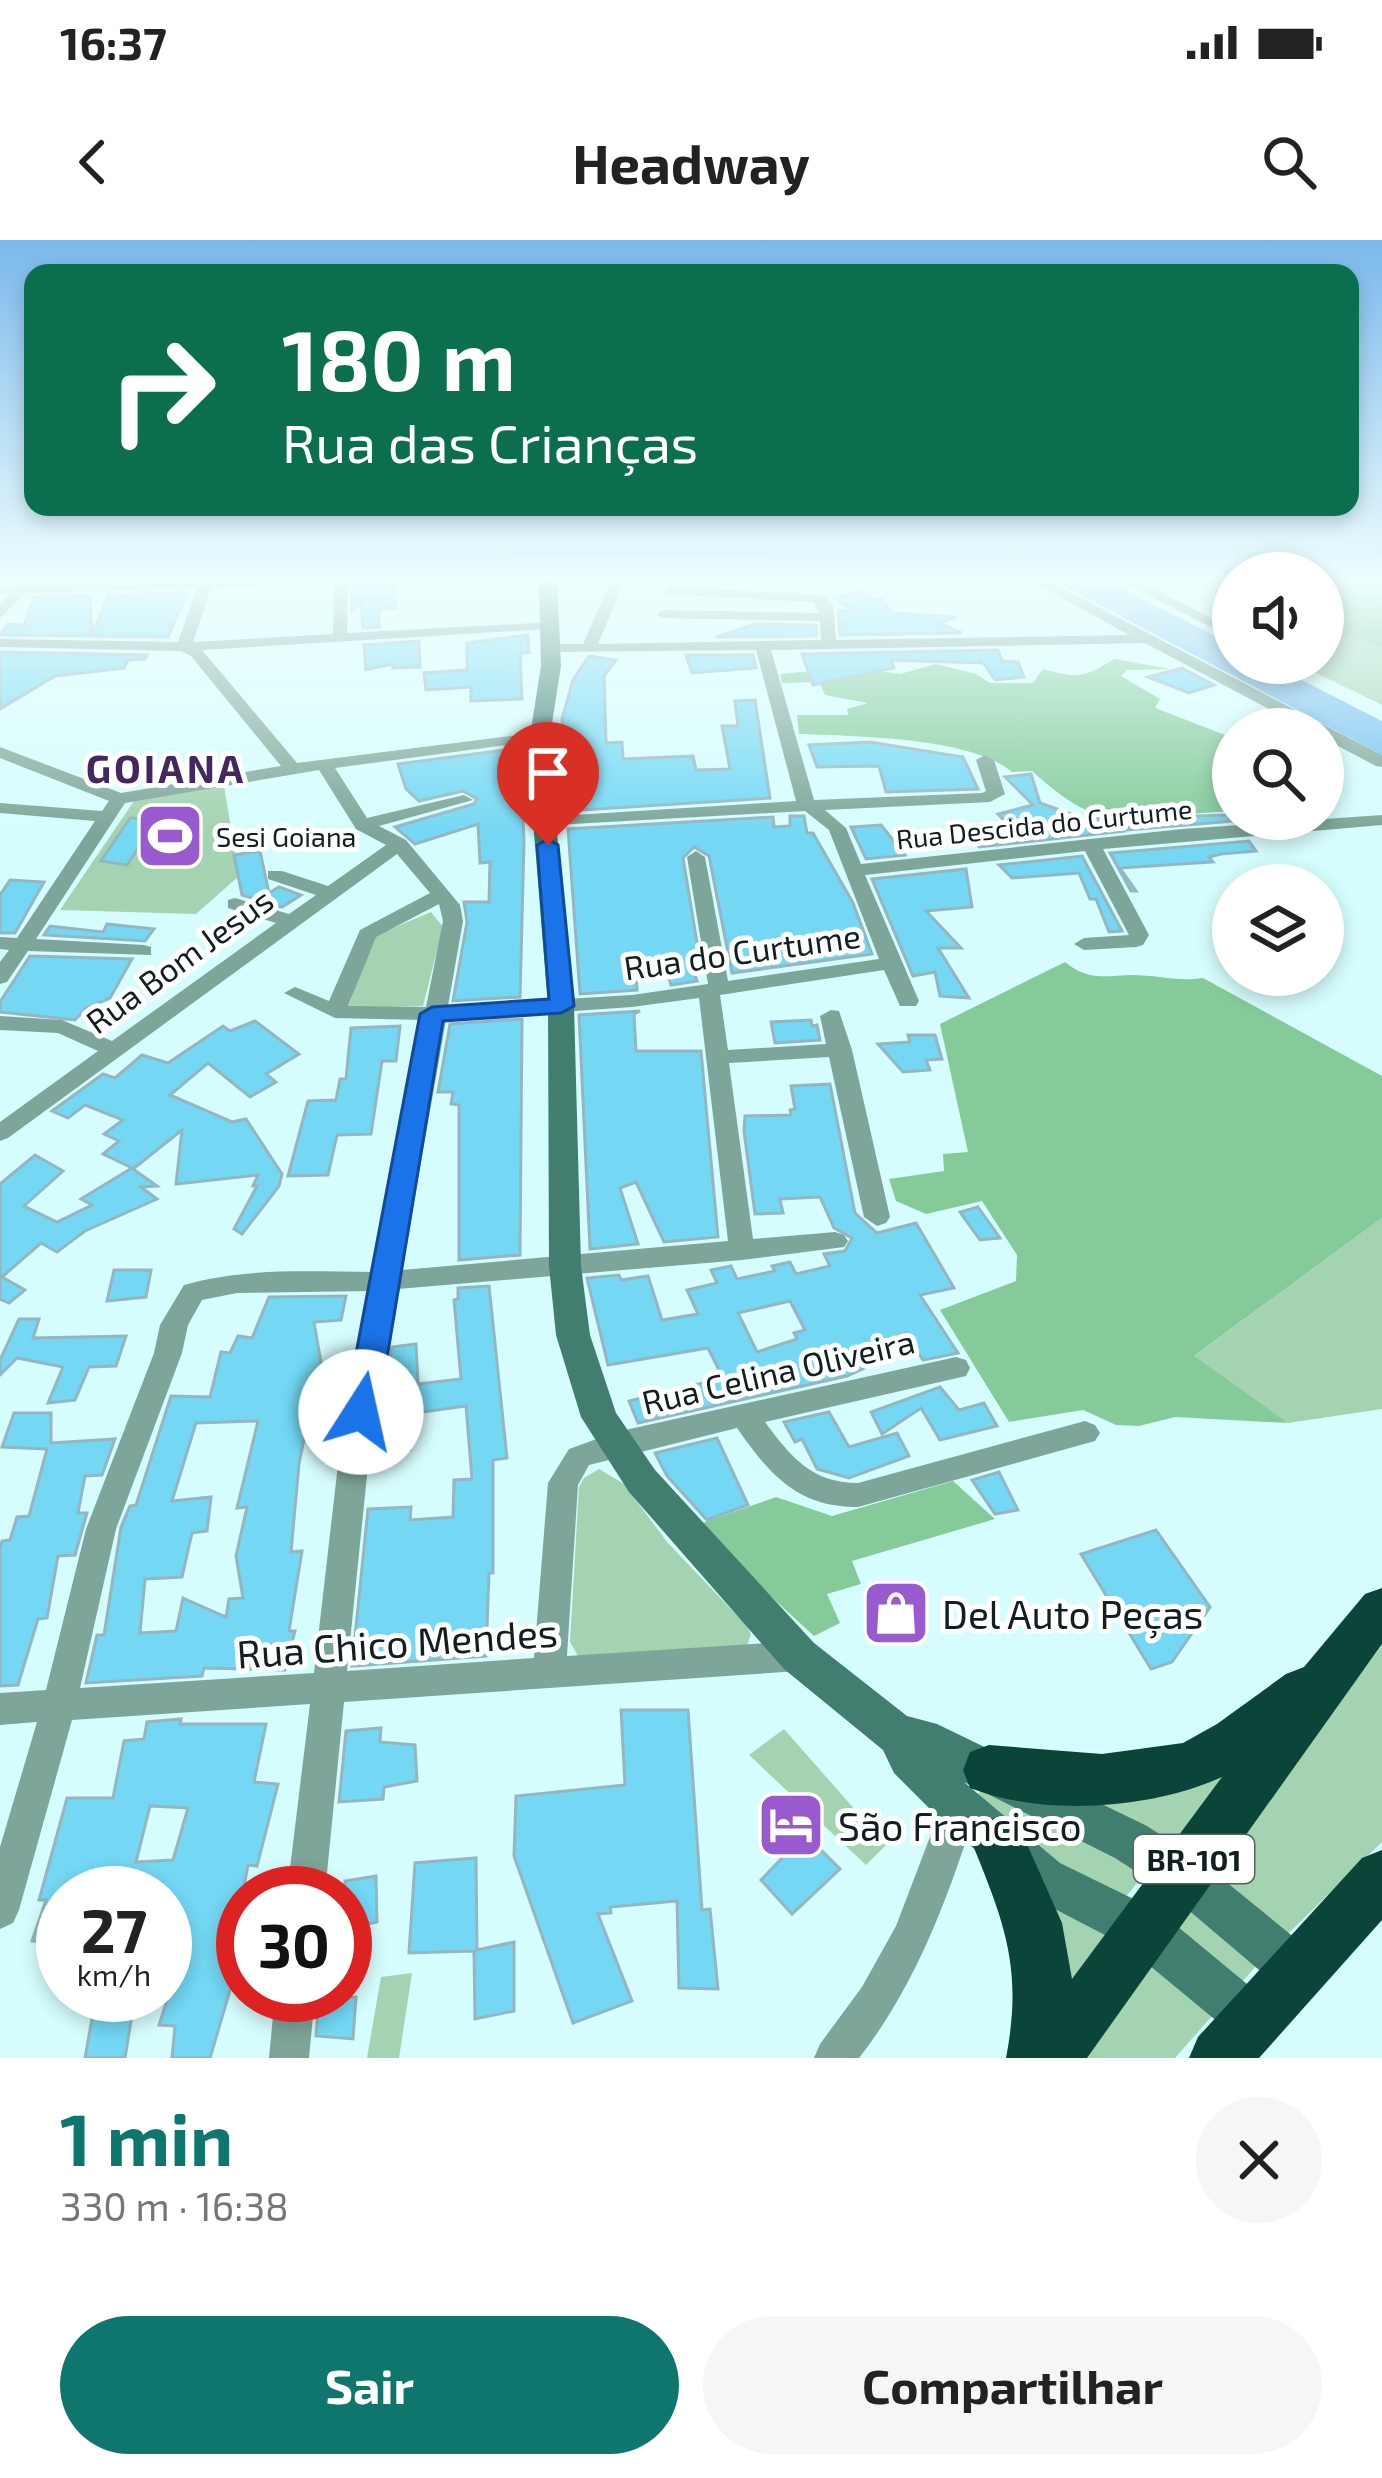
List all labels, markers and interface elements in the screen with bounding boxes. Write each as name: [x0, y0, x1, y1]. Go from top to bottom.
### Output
text: 16:37: [60, 15, 167, 69]
icon: back: [60, 129, 126, 195]
icon: search: [1256, 129, 1322, 195]
text: Headway: [572, 130, 810, 195]
text: 180 m: [282, 307, 516, 408]
icon: right: [84, 312, 240, 468]
text: Rua das Crianças: [282, 409, 698, 474]
map controls: [1212, 552, 1344, 996]
button: sound: [1212, 552, 1344, 684]
button: search: [1212, 708, 1344, 840]
pin: [497, 722, 599, 845]
icon: arrive: [515, 740, 581, 806]
district label: GOIANA: [86, 744, 246, 791]
street label: Rua Descida do Curtume: [894, 792, 1194, 854]
sports icon: Sesi Goiana: [135, 801, 205, 871]
place label: Sesi Goiana: [216, 820, 356, 852]
button: layers: [1212, 864, 1344, 996]
street label: Rua Bom Jesus: [78, 879, 280, 1041]
street label: Rua do Curtume: [621, 915, 863, 987]
street label: Rua Celina Oliveira: [638, 1320, 918, 1422]
position arrow: [298, 1349, 424, 1475]
shop icon: Del Auto Peças: [861, 1578, 931, 1648]
place label: Del Auto Peças: [942, 1590, 1203, 1639]
street label: Rua Chico Mendes: [235, 1607, 559, 1677]
hotel icon: São Francisco: [756, 1790, 826, 1860]
place label: São Francisco: [838, 1802, 1082, 1849]
road number: BR-101: [1134, 1835, 1254, 1883]
speed limit sign: 30: [216, 1866, 372, 2022]
text: 27: [81, 1893, 147, 1965]
text: km/h: [77, 1956, 151, 1992]
text: 1 min: [60, 2094, 233, 2180]
button: close: [1196, 2097, 1322, 2223]
text: 330 m · 16:38: [60, 2182, 289, 2229]
button: Sair: [60, 2316, 679, 2454]
button: Compartilhar: [703, 2316, 1322, 2454]

